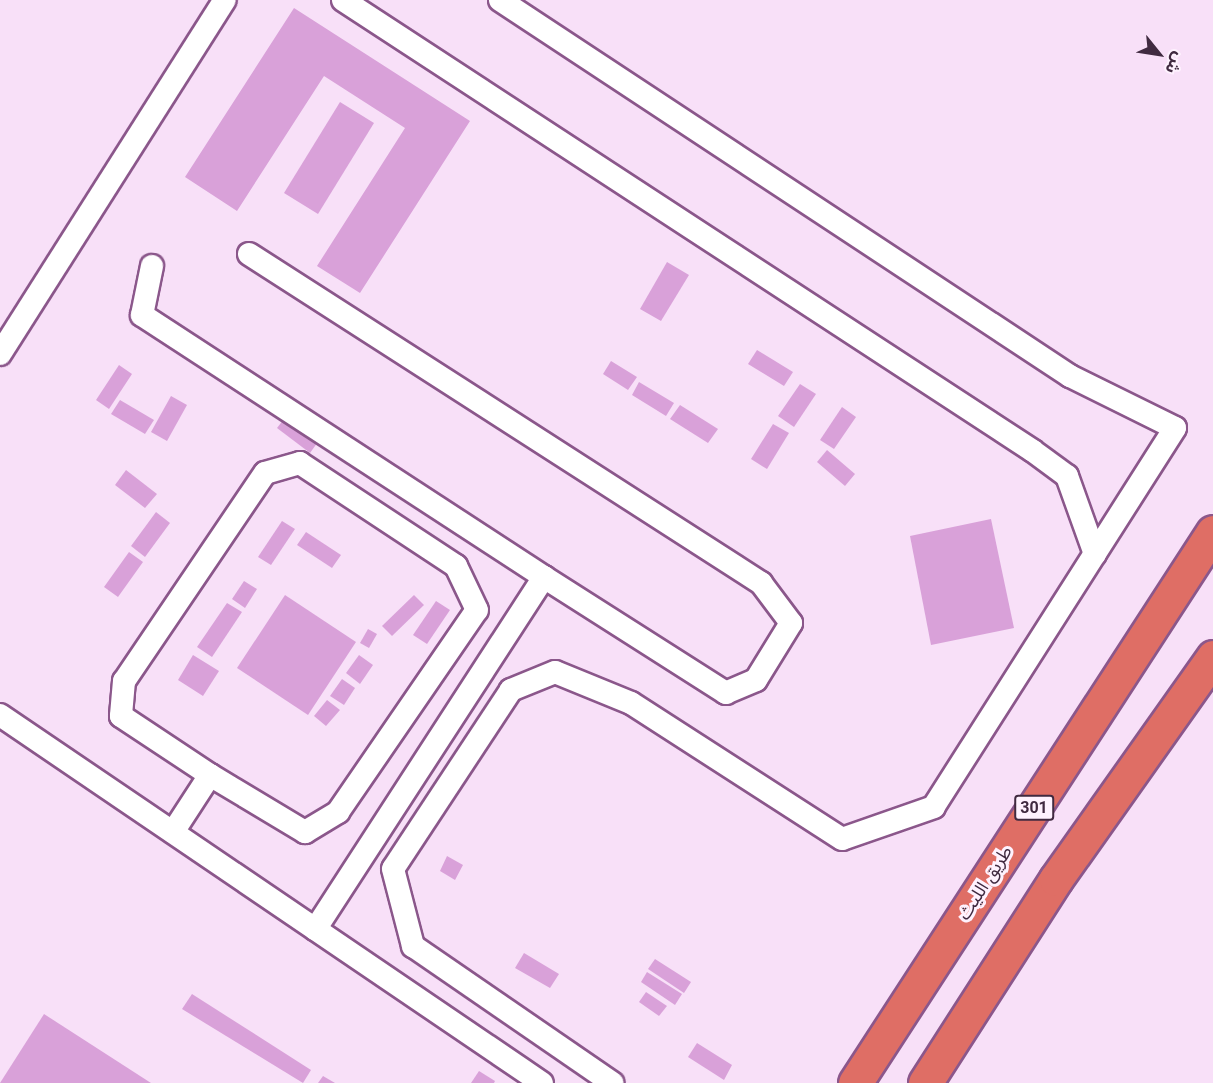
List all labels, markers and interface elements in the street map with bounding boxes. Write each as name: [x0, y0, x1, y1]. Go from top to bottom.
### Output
north arrow: [1129, 24, 1189, 84]
text: ش: [1161, 49, 1189, 77]
road number: 301: [1013, 795, 1055, 821]
street label: طريق الليث: [953, 842, 1017, 924]

